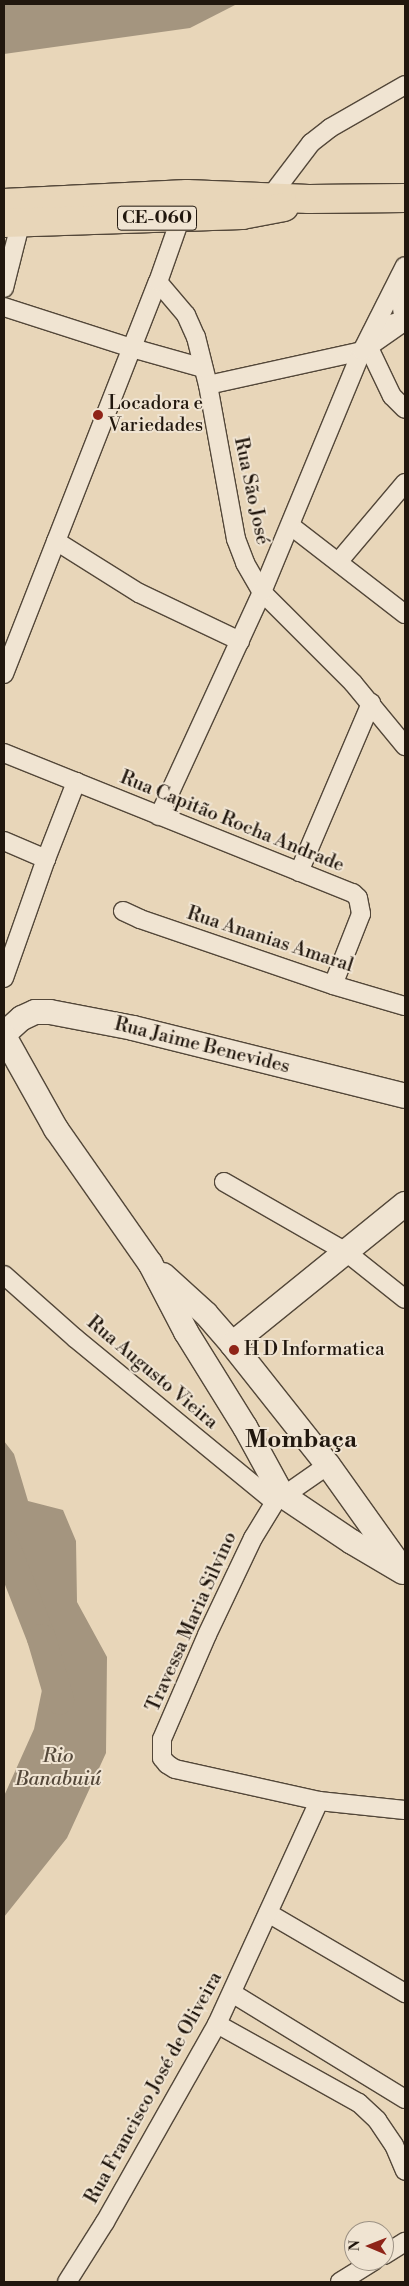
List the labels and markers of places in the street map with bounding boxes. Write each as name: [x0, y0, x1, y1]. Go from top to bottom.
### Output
place label: Locadora e Variedades: [108, 393, 203, 437]
marker: Locadora e Variedades: [92, 409, 104, 421]
place label: H D Informatica: [244, 1339, 385, 1361]
marker: H D Informatica: [228, 1344, 240, 1356]

